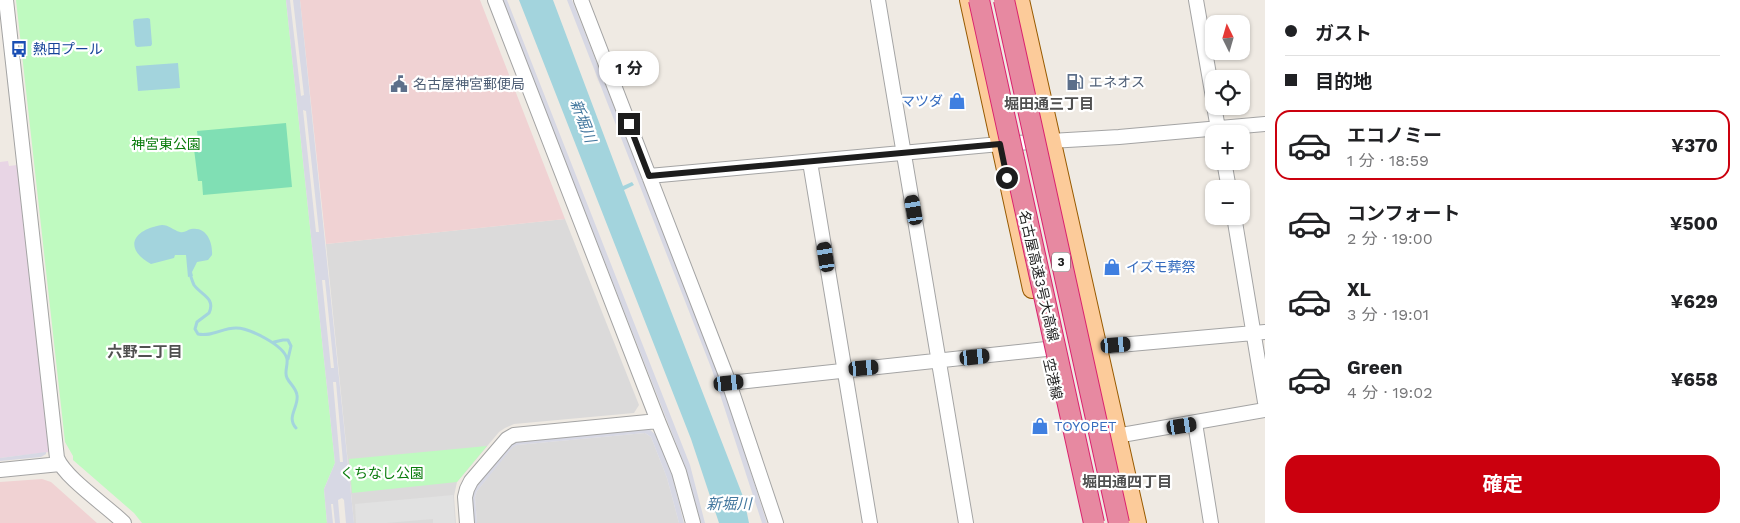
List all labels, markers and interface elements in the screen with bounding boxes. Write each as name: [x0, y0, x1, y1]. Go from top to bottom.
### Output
north arrow: [1205, 15, 1250, 60]
map controls: [1205, 15, 1250, 225]
text: ガスト: [1315, 22, 1372, 45]
bus stop icon: 熱田プール: [9, 39, 29, 59]
place label: 熱田プール: [33, 41, 103, 57]
callout: 1 分: [599, 52, 659, 86]
text: 1 分: [615, 59, 643, 78]
button: locate: [1205, 70, 1250, 115]
text: 目的地: [1315, 70, 1372, 93]
fuel station icon: エネオス: [1065, 72, 1085, 92]
public building icon: 名古屋神宮郵便局: [389, 74, 409, 94]
place label: エネオス: [1089, 74, 1145, 90]
place label: 名古屋神宮郵便局: [413, 76, 525, 92]
shop icon: マツダ: [947, 91, 967, 111]
place label: マツダ: [901, 93, 943, 109]
district label: 堀田通三丁目: [1004, 95, 1094, 113]
water label: 新堀川: [567, 97, 600, 147]
route end: [618, 113, 640, 135]
icon: car: [1287, 123, 1332, 168]
text: エコノミー: [1347, 124, 1442, 147]
button: +: [1205, 125, 1250, 170]
text: ¥370: [1671, 134, 1718, 157]
park label: 神宮東公園: [131, 136, 201, 152]
text: 1 分 · 18:59: [1347, 151, 1429, 170]
route start: [996, 167, 1018, 189]
button: −: [1205, 180, 1250, 225]
car: [904, 194, 923, 226]
icon: car: [1287, 201, 1332, 246]
text: コンフォート: [1347, 202, 1460, 225]
street label: 名古屋高速3号大高線: [1016, 209, 1062, 343]
text: ¥500: [1670, 212, 1718, 235]
text: 2 分 · 19:00: [1347, 229, 1433, 248]
car: [816, 241, 835, 273]
road number: 3: [1052, 252, 1070, 272]
shop icon: イズモ葬祭: [1102, 257, 1122, 277]
place label: イズモ葬祭: [1126, 259, 1196, 275]
text: XL: [1347, 278, 1371, 301]
icon: car: [1287, 279, 1332, 324]
text: ¥629: [1671, 290, 1718, 313]
text: 3 分 · 19:01: [1347, 305, 1429, 324]
car: [1100, 336, 1131, 354]
district label: 六野二丁目: [107, 343, 183, 361]
car: [959, 348, 990, 366]
text: Green: [1347, 356, 1403, 379]
street label: 空港線: [1040, 357, 1066, 401]
icon: car: [1287, 357, 1332, 402]
car: [848, 359, 879, 377]
text: ¥658: [1671, 368, 1718, 391]
car: [713, 374, 744, 392]
text: 4 分 · 19:02: [1347, 383, 1433, 402]
shop icon: TOYOPET: [1030, 416, 1050, 436]
car: [1166, 416, 1197, 436]
place label: TOYOPET: [1054, 418, 1117, 434]
button: 確定: [1285, 455, 1720, 513]
park label: くちなし公園: [340, 465, 424, 481]
district label: 堀田通四丁目: [1082, 473, 1172, 491]
water label: 新堀川: [706, 495, 753, 513]

